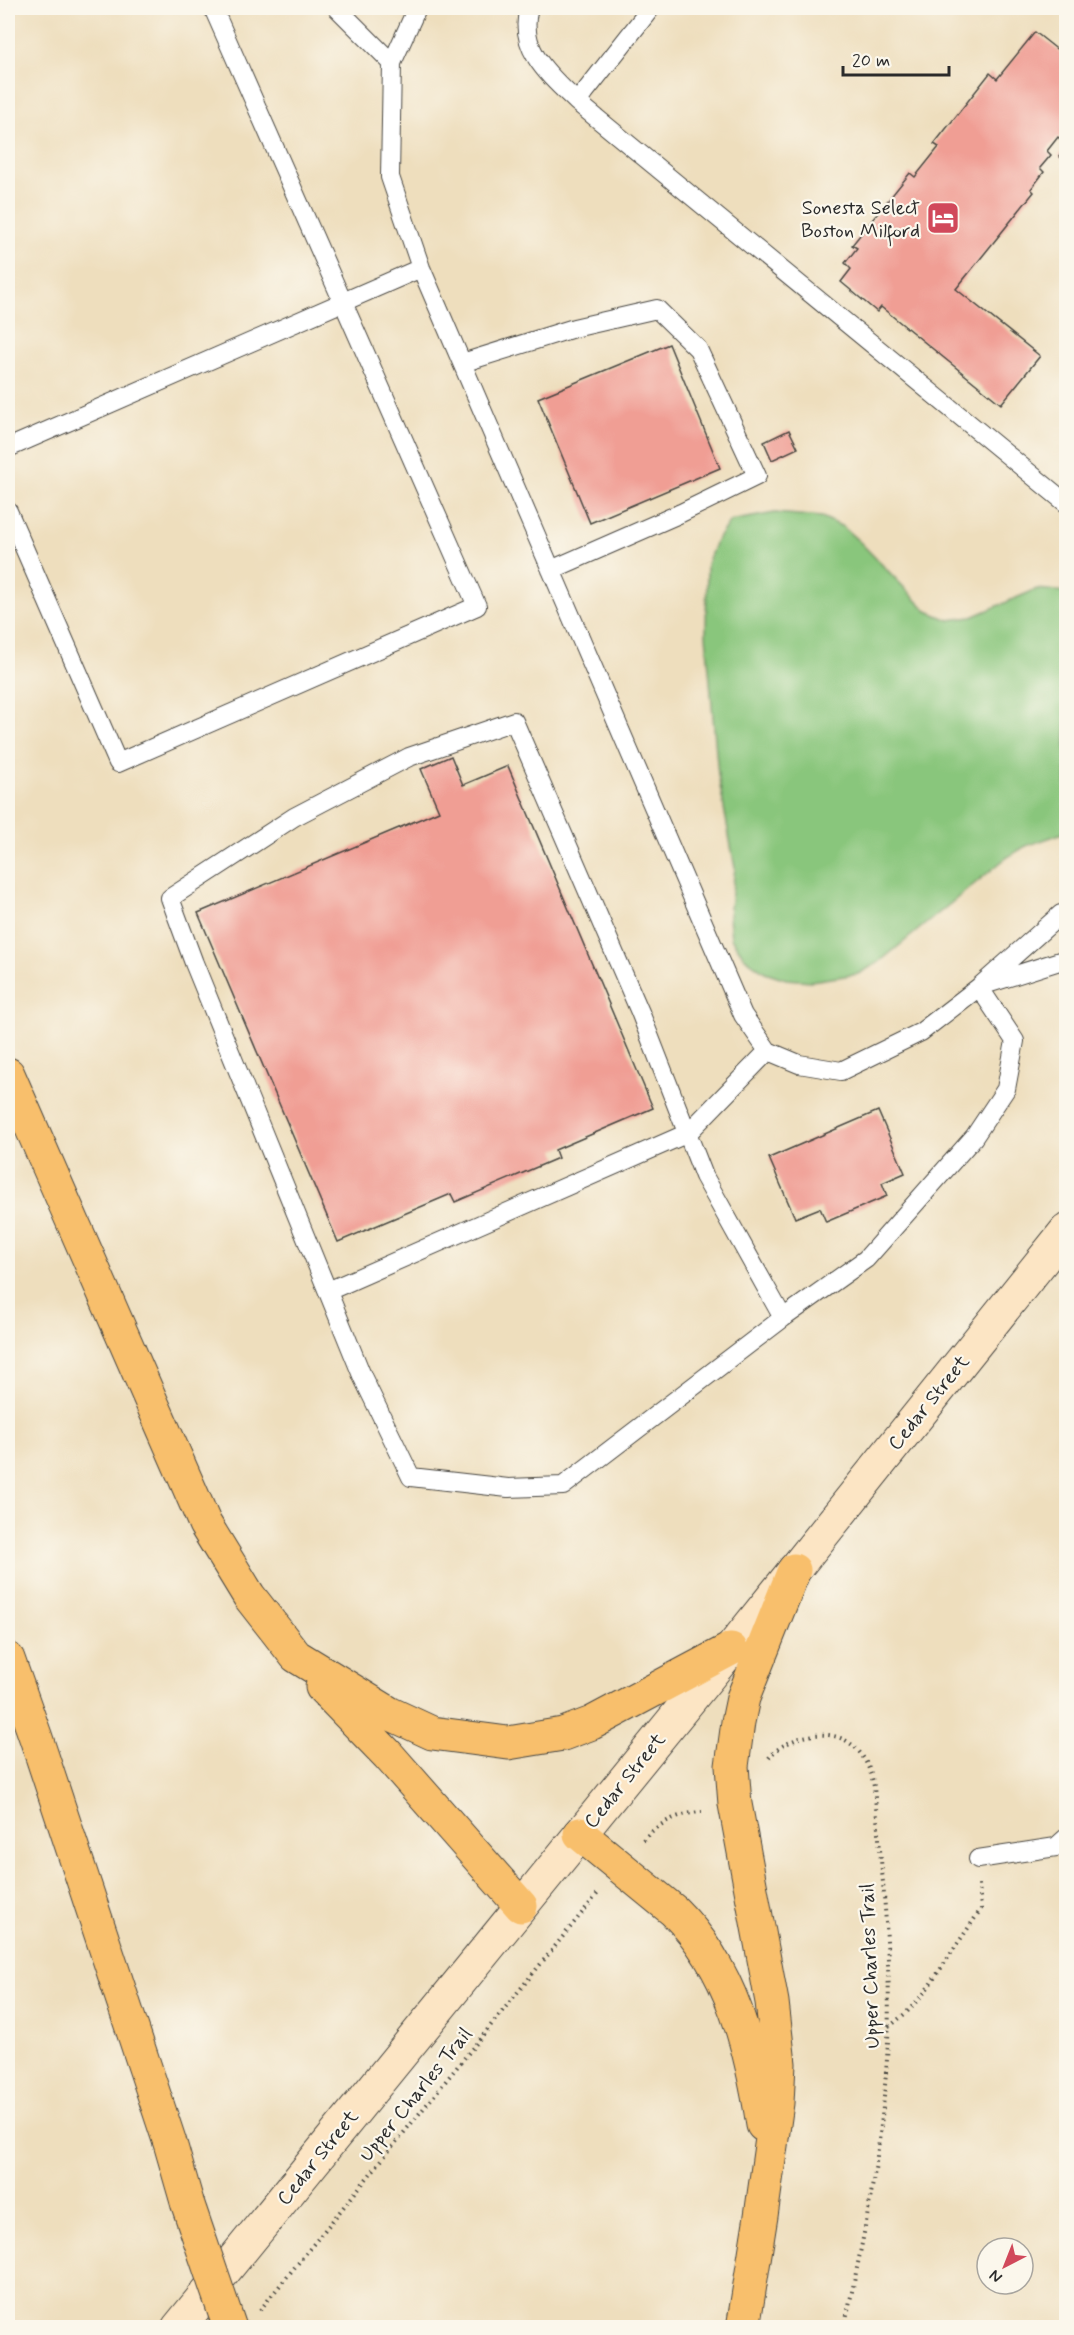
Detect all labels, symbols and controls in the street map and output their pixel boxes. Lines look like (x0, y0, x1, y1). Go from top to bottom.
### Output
scale bar (843, 39, 950, 77)
text: 20 m (852, 49, 890, 73)
place label: Sonesta Select Boston Milford (801, 195, 920, 247)
hotel icon: Sonesta Select Boston Milford (925, 200, 961, 236)
street label: Cedar Street (882, 1349, 976, 1456)
street label: Cedar Street (578, 1727, 672, 1834)
street label: Upper Charles Trail (854, 1883, 887, 2049)
street label: Upper Charles Trail (354, 2022, 479, 2168)
street label: Cedar Street (271, 2104, 365, 2211)
north arrow (975, 2236, 1035, 2296)
text: N (985, 2265, 1007, 2287)

